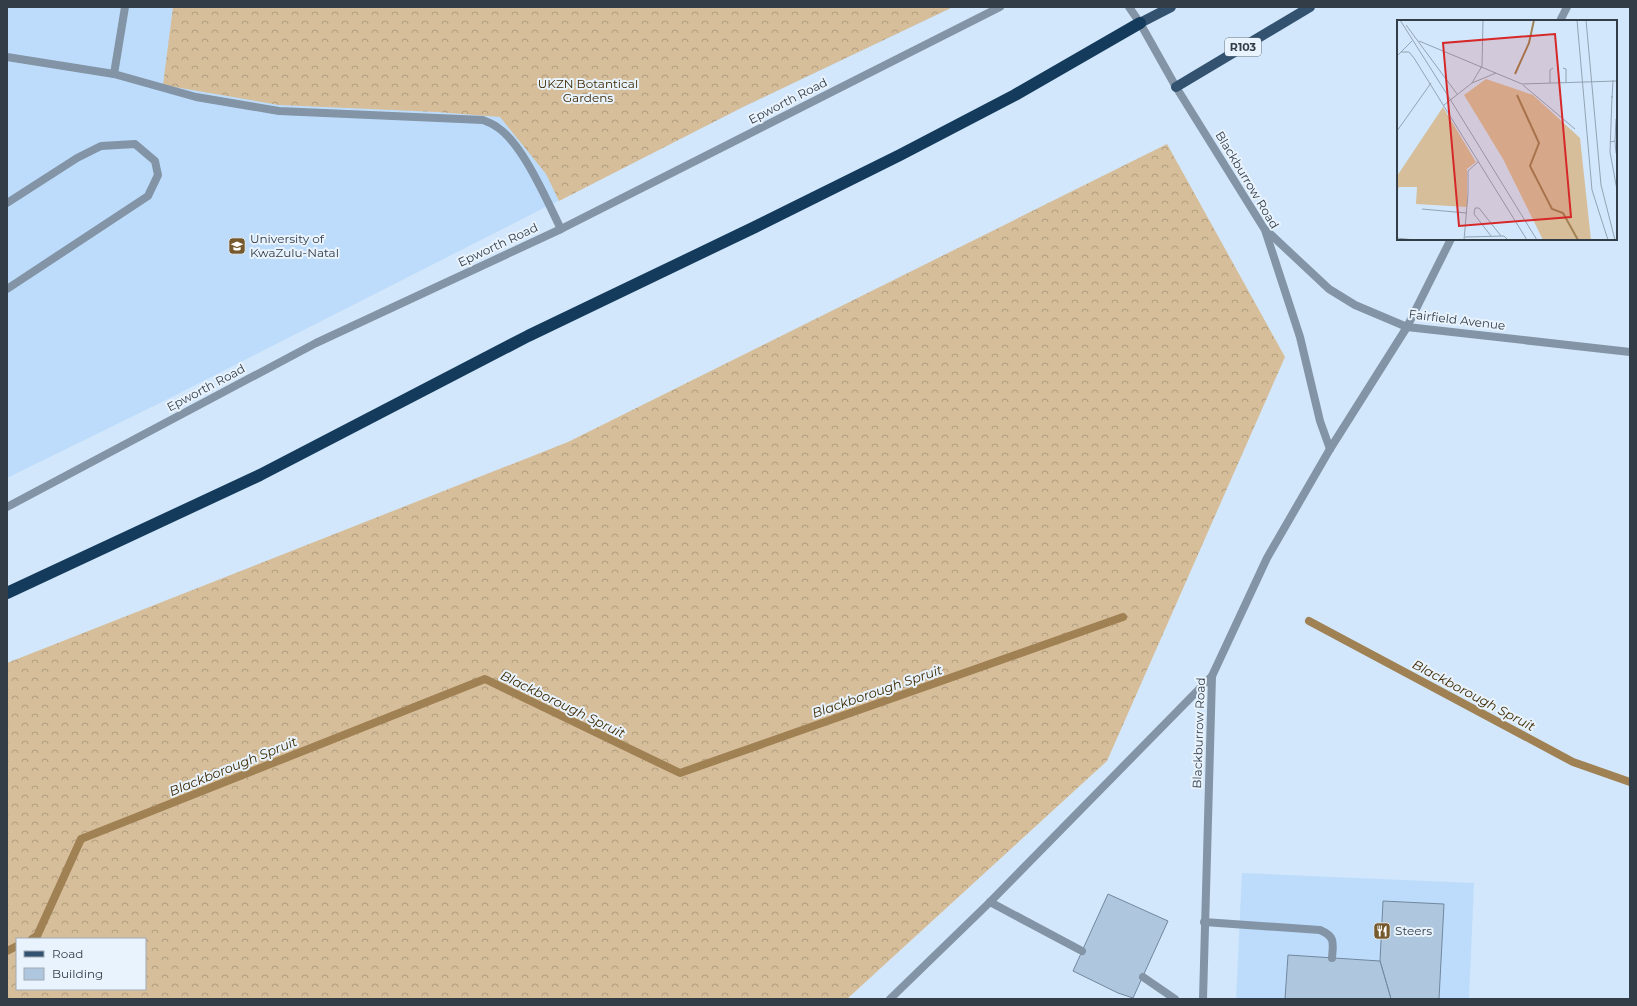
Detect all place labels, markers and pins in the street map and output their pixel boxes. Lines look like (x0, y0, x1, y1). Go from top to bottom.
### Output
place label: University of KwaZulu-Natal (250, 231, 339, 260)
school or university icon: University of KwaZulu-Natal (227, 236, 247, 256)
restaurant icon: Steers (1372, 921, 1392, 941)
place label: Steers (1395, 923, 1432, 938)

